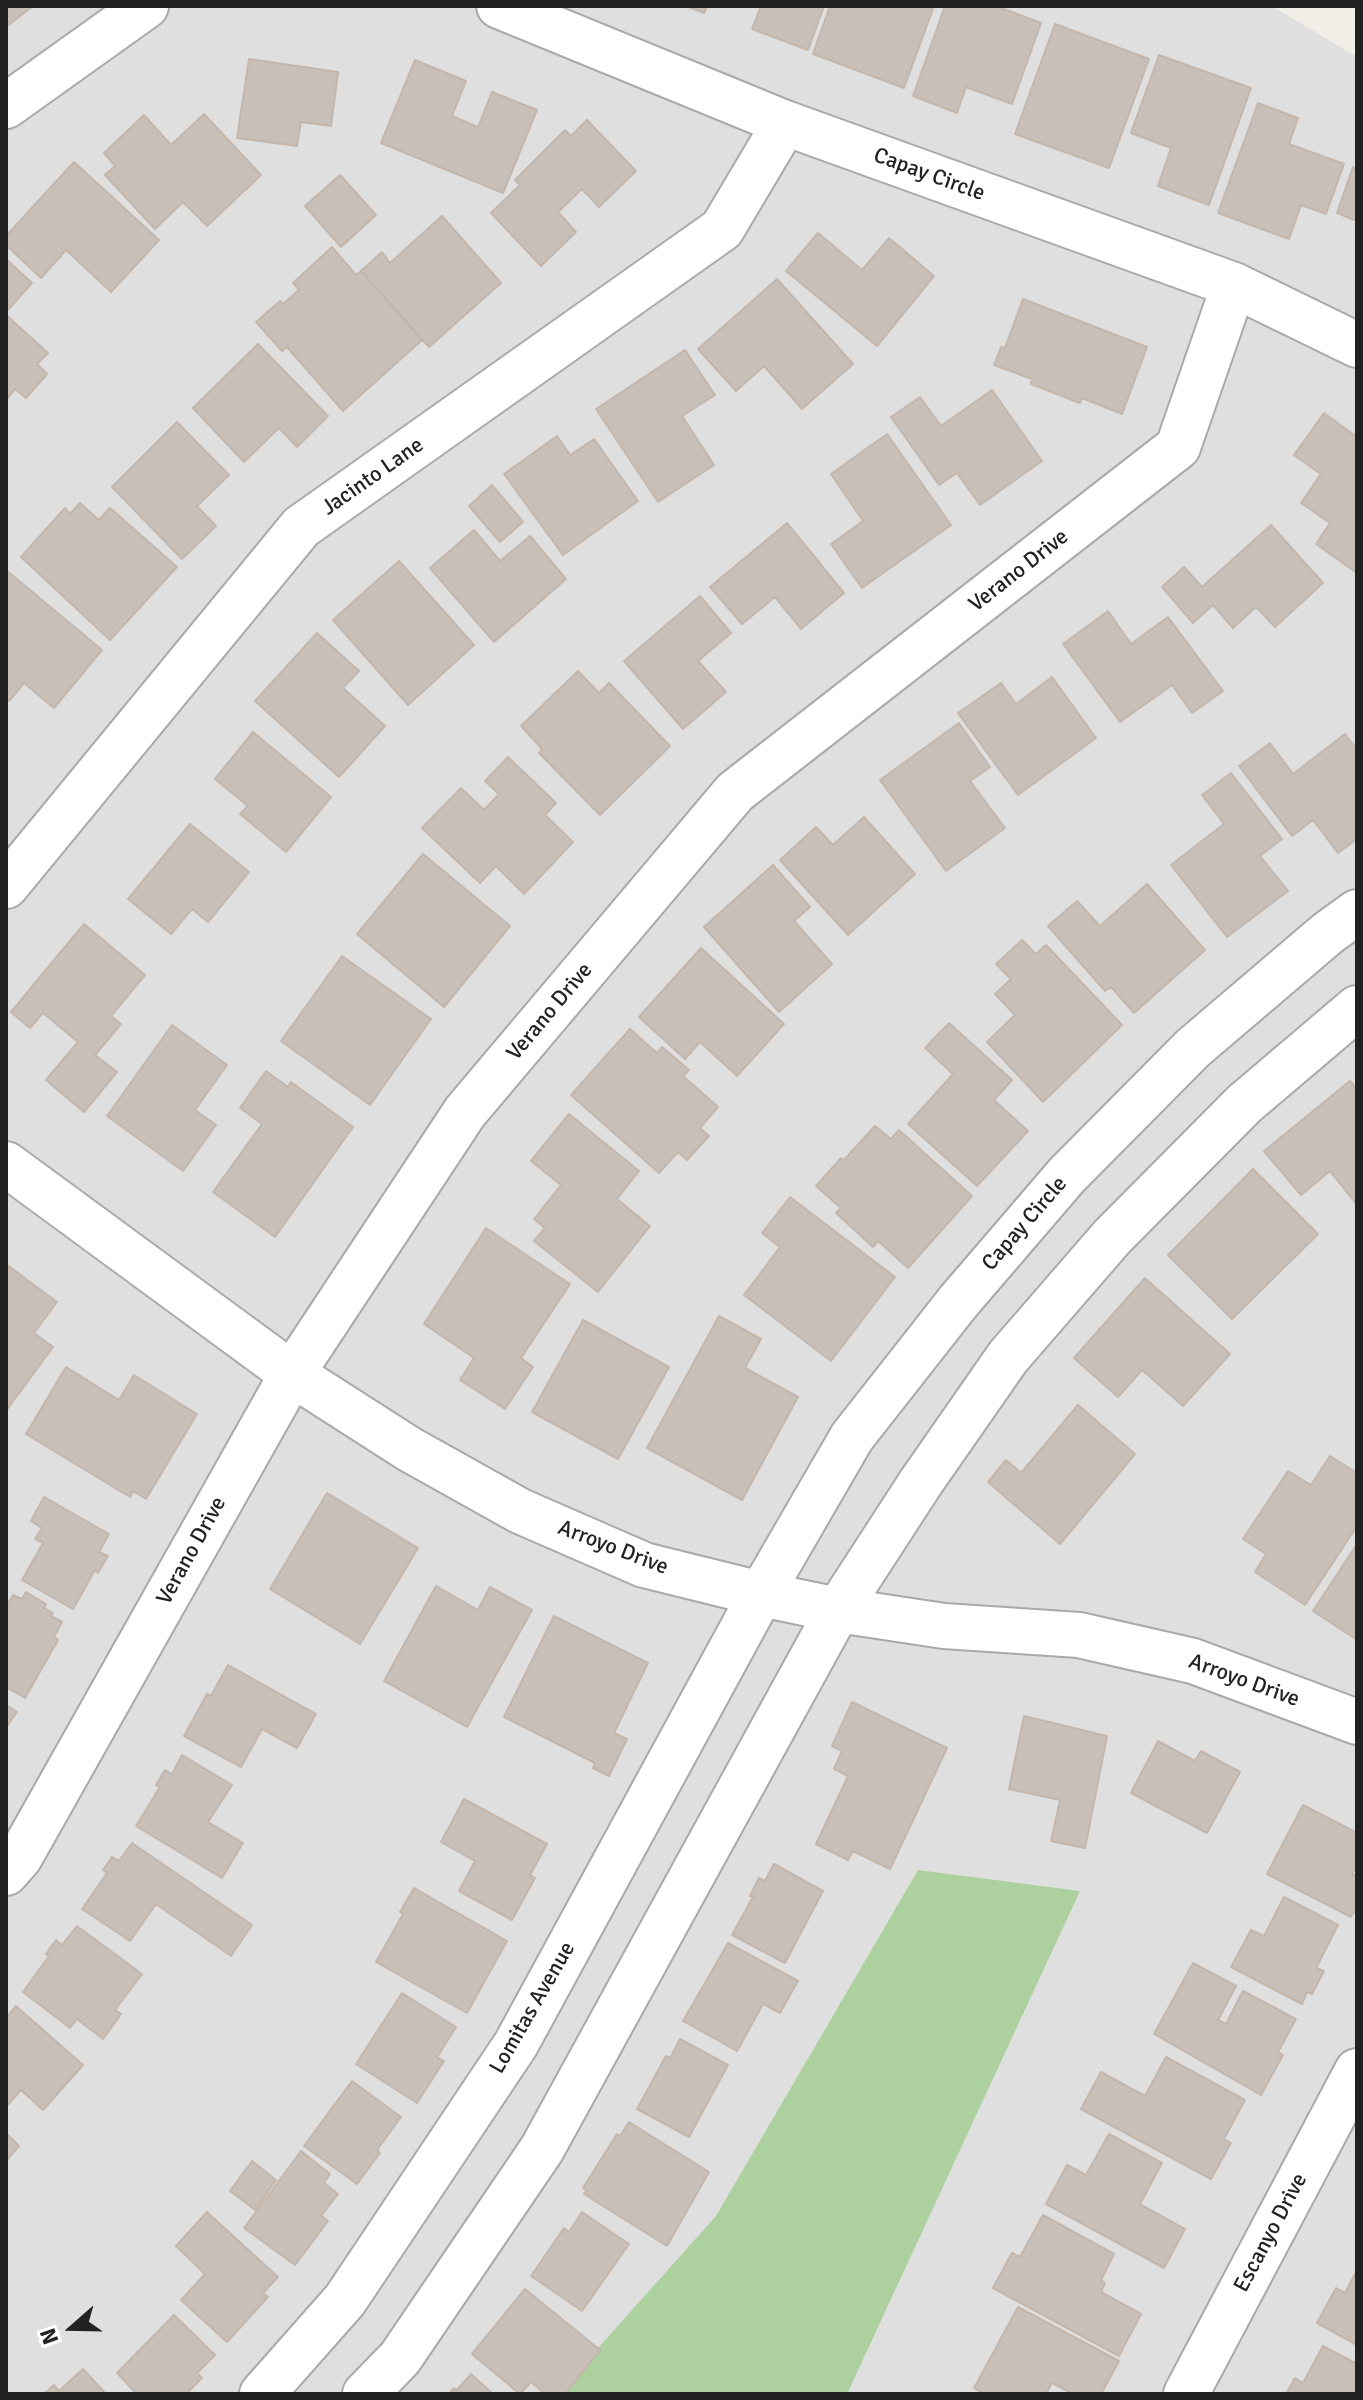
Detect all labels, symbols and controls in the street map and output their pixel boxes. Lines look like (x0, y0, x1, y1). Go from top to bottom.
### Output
street label: Capay Circle (870, 143, 988, 207)
street label: Jacinto Lane (317, 432, 429, 522)
street label: Verano Drive (964, 524, 1074, 618)
street label: Verano Drive (502, 958, 598, 1066)
street label: Capay Circle (977, 1171, 1073, 1277)
street label: Verano Drive (152, 1493, 232, 1609)
street label: Arroyo Drive (554, 1515, 672, 1581)
street label: Arroyo Drive (1185, 1649, 1303, 1713)
street label: Lomitas Avenue (485, 1937, 581, 2079)
street label: Escanyo Drive (1229, 2169, 1313, 2297)
north arrow (32, 2288, 112, 2368)
text: N (34, 2325, 64, 2348)

